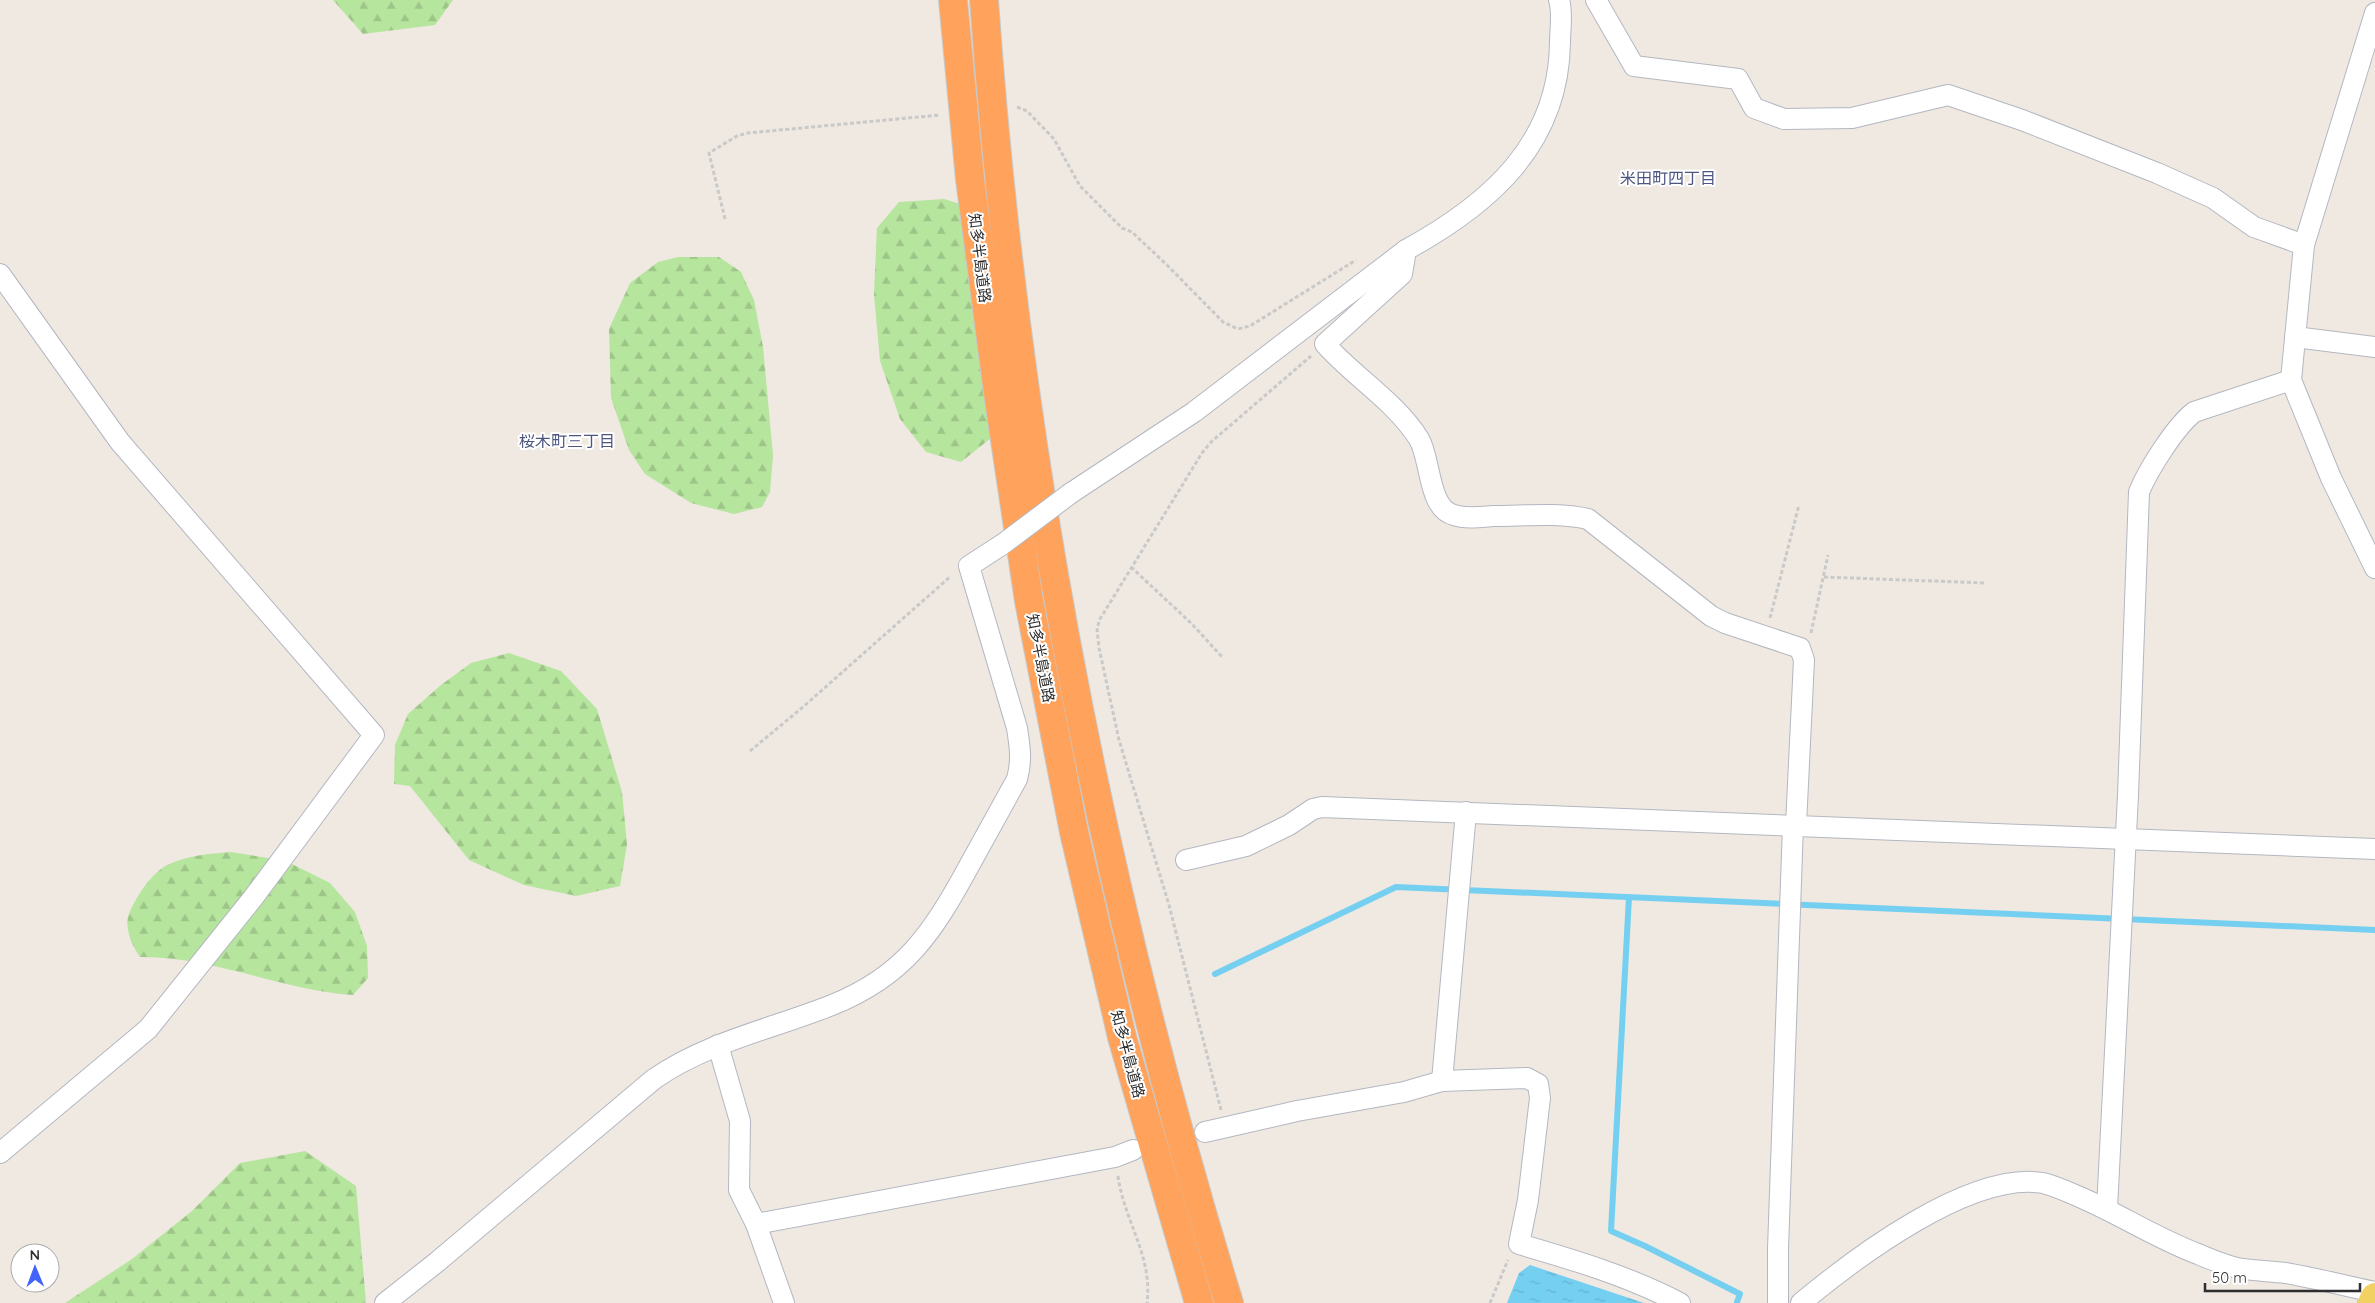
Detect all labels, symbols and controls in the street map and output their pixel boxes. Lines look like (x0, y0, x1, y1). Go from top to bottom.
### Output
district label: 米田町四丁目 (1620, 168, 1716, 188)
street label: 知多半島道路 (965, 212, 995, 304)
district label: 桜木町三丁目 (519, 431, 615, 451)
street label: 知多半島道路 (1023, 612, 1059, 704)
street label: 知多半島道路 (1107, 1008, 1149, 1100)
north arrow (10, 1243, 60, 1293)
text: N (29, 1246, 40, 1264)
scale bar (2205, 1260, 2360, 1292)
text: 50 m (2212, 1268, 2247, 1287)

